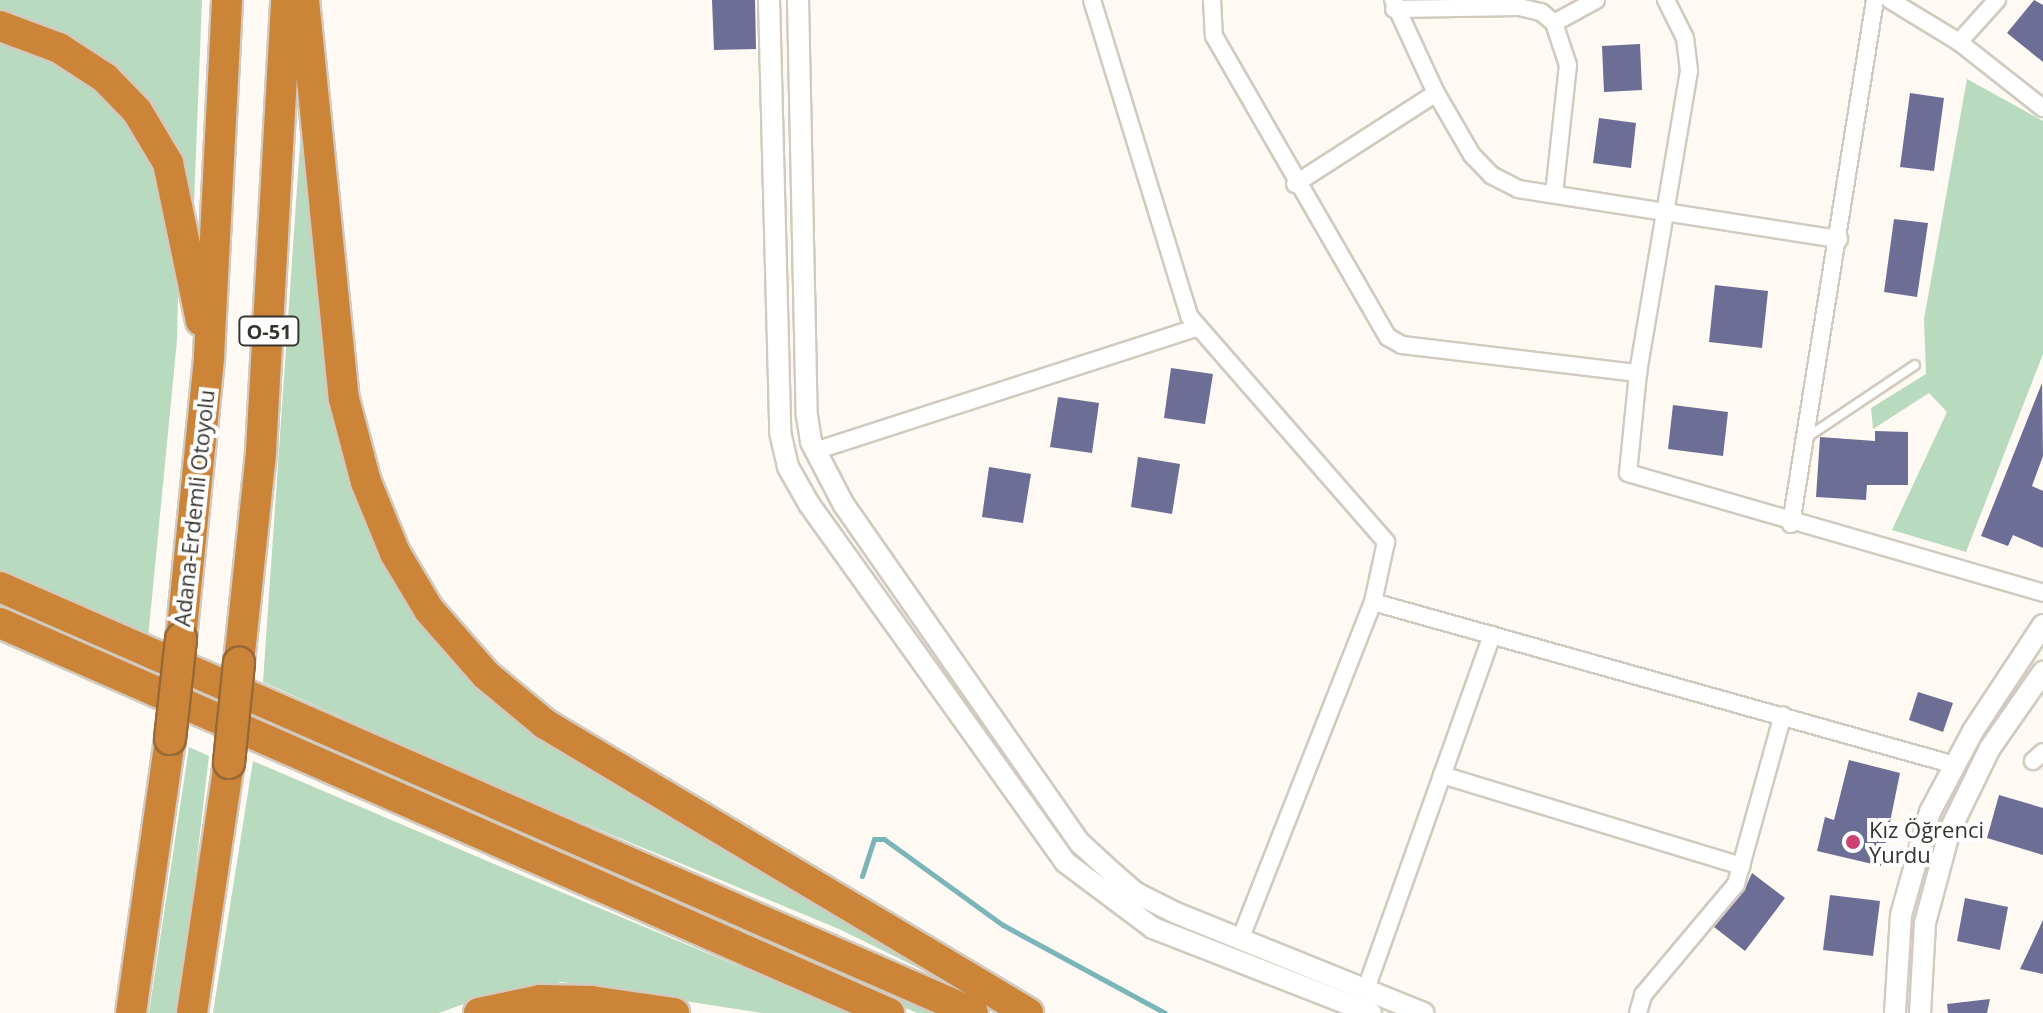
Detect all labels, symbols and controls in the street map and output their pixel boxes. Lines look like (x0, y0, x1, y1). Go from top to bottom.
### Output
road number: O-51 (237, 315, 301, 347)
street label: Adana-Erdemli Otoyolu (168, 388, 220, 628)
place label: Kız Öğrenci Yurdu (1869, 816, 1984, 868)
marker: Kız Öğrenci Yurdu (1844, 833, 1862, 851)

